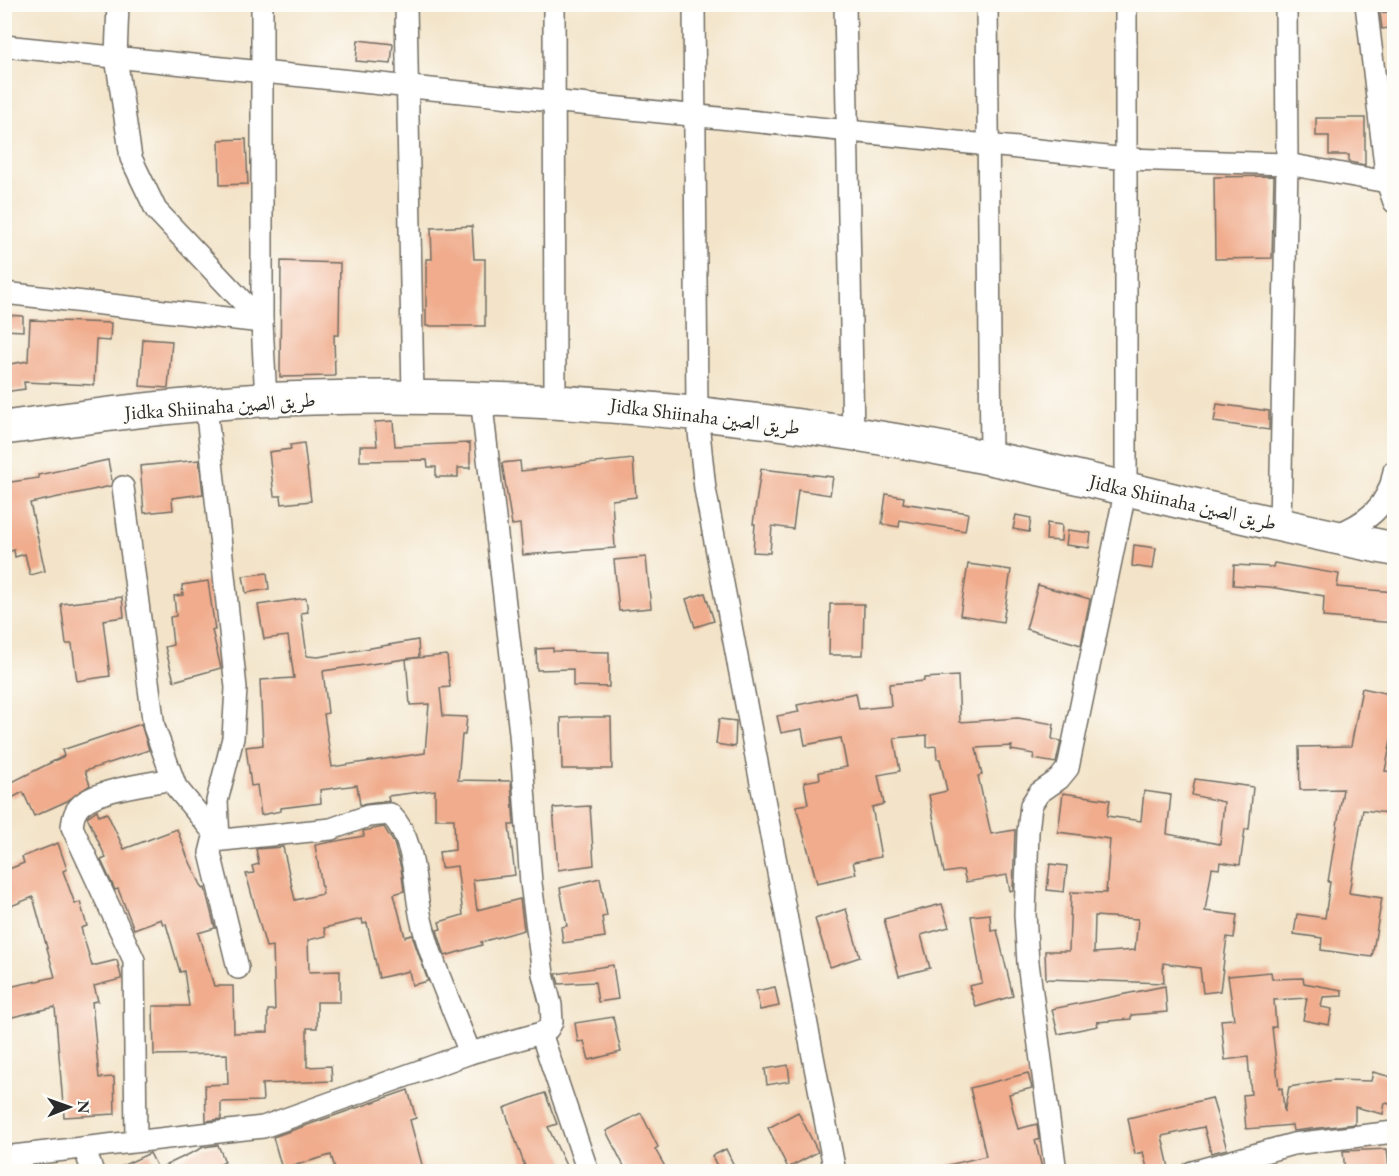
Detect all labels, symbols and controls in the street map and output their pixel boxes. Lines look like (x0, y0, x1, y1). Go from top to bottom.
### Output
street label: Jidka Shiinaha طريق الصين (122, 386, 316, 426)
street label: Jidka Shiinaha طريق الصين (606, 391, 802, 441)
street label: Jidka Shiinaha طريق الصين (1085, 467, 1279, 536)
north arrow (39, 1077, 99, 1137)
text: N (73, 1100, 94, 1113)

